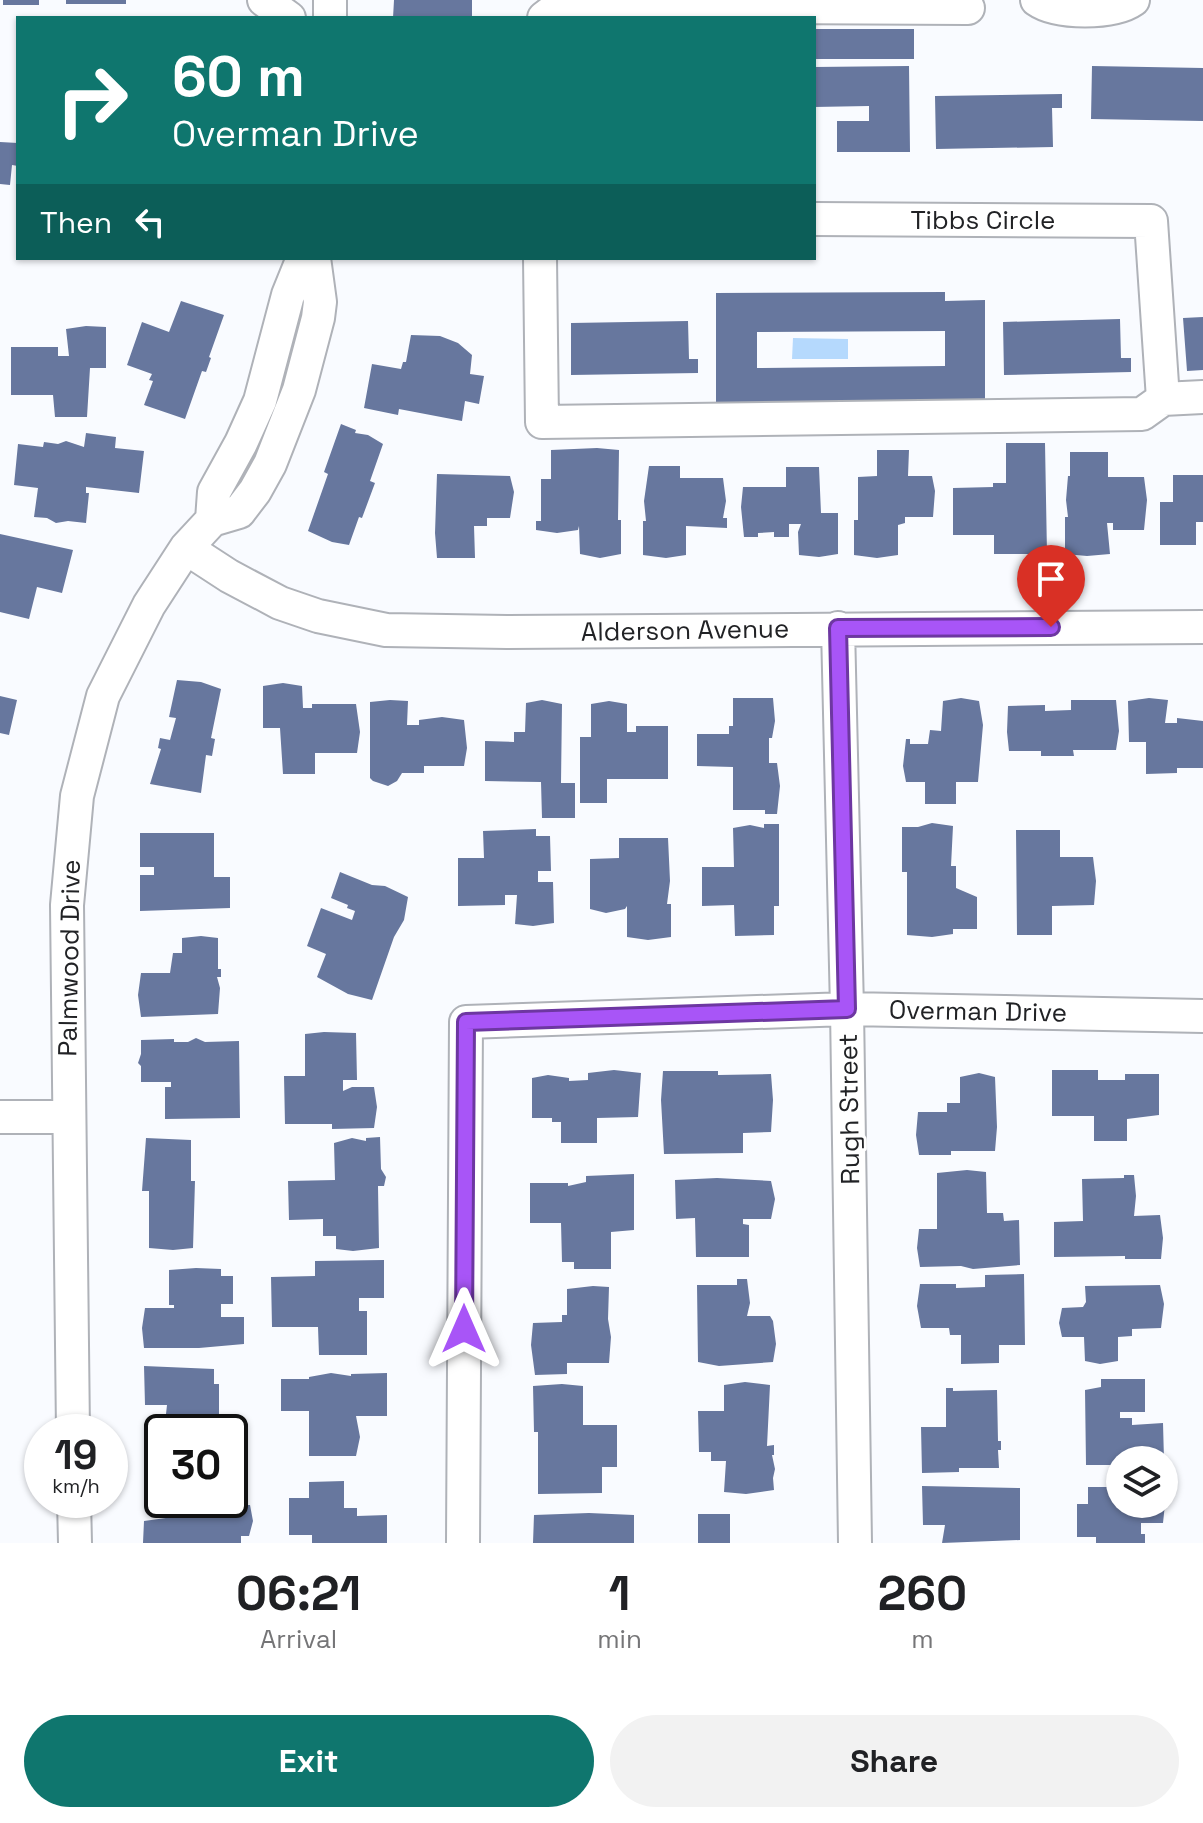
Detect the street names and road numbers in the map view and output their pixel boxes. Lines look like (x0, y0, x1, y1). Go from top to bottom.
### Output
street label: Tibbs Circle (911, 203, 1056, 237)
street label: Alderson Avenue (581, 611, 789, 649)
street label: Palmwood Drive (50, 859, 88, 1057)
street label: Overman Drive (889, 992, 1067, 1030)
street label: Rugh Street (831, 1033, 867, 1185)

